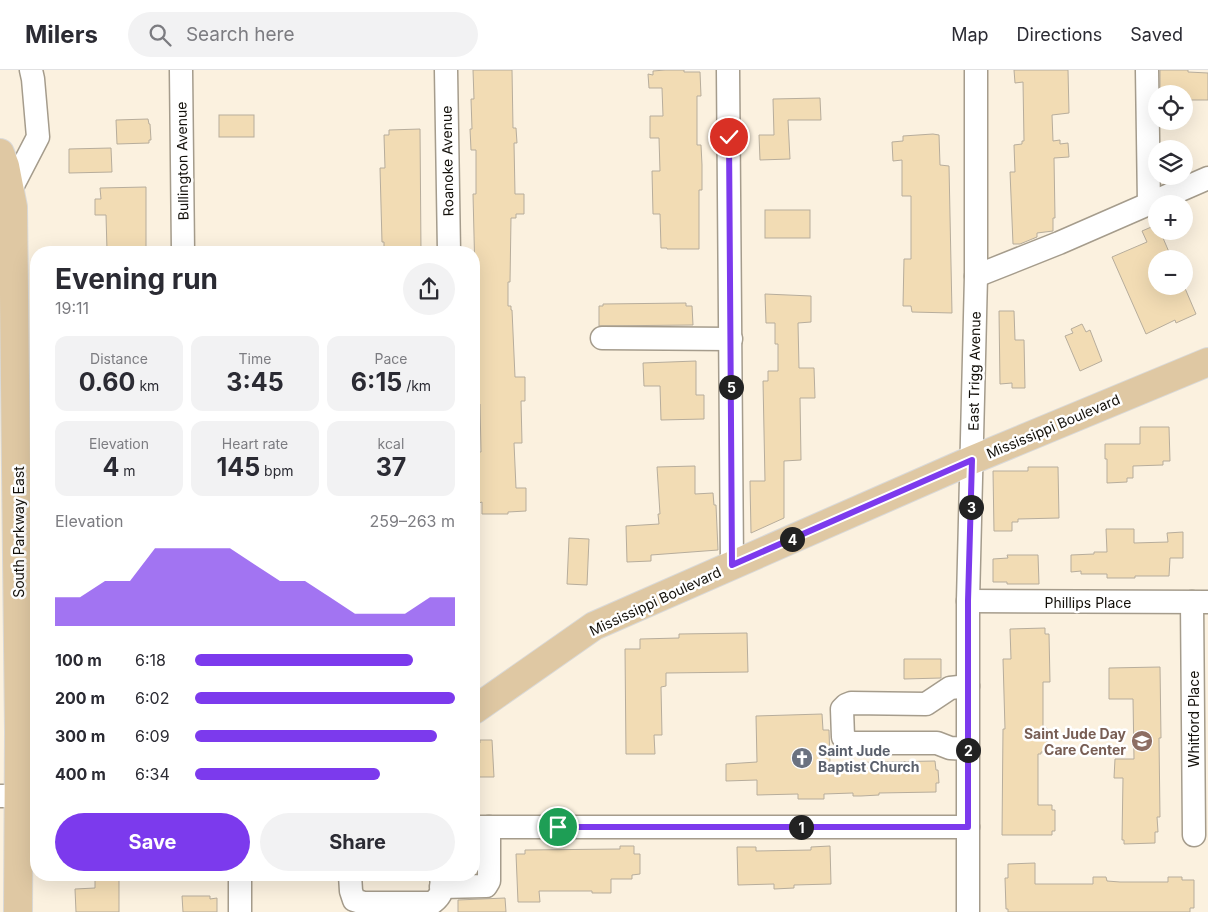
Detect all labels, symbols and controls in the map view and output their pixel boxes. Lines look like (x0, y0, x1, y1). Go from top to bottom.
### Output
search box (128, 12, 478, 57)
text: Milers (25, 20, 98, 49)
icon: search (146, 21, 174, 49)
text: Search here (186, 23, 295, 46)
text: Map (951, 24, 989, 45)
text: Directions (1017, 24, 1102, 45)
text: Saved (1130, 24, 1183, 45)
map controls (1148, 85, 1193, 295)
button: locate (1148, 85, 1193, 130)
street label: Bullington Avenue (172, 102, 192, 220)
street label: Roanoke Avenue (438, 106, 456, 216)
pin (708, 116, 750, 158)
icon: check (715, 123, 743, 151)
button: layers (1148, 140, 1193, 185)
button: + (1148, 195, 1193, 240)
button: − (1148, 250, 1193, 295)
text: Evening run (55, 262, 218, 296)
button: share (403, 263, 455, 315)
text: 19:11 (55, 298, 89, 318)
street label: East Trigg Avenue (964, 311, 984, 431)
text: Distance (90, 350, 148, 367)
text: Time (239, 350, 271, 367)
text: Pace (375, 350, 407, 367)
text: 0.60 (79, 367, 135, 397)
text: 3:45 (226, 367, 284, 397)
text: 6:15 (351, 367, 402, 397)
pin: 5 (718, 374, 744, 400)
text: km (135, 377, 159, 394)
text: /km (402, 377, 431, 394)
text: 5 (727, 379, 736, 396)
street label: Mississippi Boulevard (984, 390, 1122, 462)
text: Elevation (89, 435, 149, 452)
text: Heart rate (222, 435, 288, 452)
text: kcal (378, 435, 404, 452)
text: 4 (102, 452, 119, 482)
text: 145 (216, 452, 260, 482)
text: 37 (376, 452, 406, 482)
text: m (119, 462, 136, 479)
text: bpm (260, 462, 294, 479)
street label: South Parkway East (10, 466, 27, 598)
pin: 3 (958, 494, 984, 520)
text: 3 (967, 499, 976, 516)
text: Elevation (55, 511, 124, 531)
text: 259–263 m (370, 511, 455, 531)
pin: 4 (780, 526, 804, 552)
text: 4 (788, 531, 797, 548)
street label: Mississippi Boulevard (587, 563, 723, 639)
street label: Phillips Place (1044, 594, 1132, 611)
text: 100 m (55, 650, 102, 670)
text: 6:18 (135, 650, 166, 670)
street label: Whitford Place (1185, 671, 1202, 767)
text: 200 m (55, 688, 105, 708)
text: 6:02 (135, 688, 169, 708)
place label: Saint Jude Day Care Center (1024, 725, 1127, 758)
text: 300 m (55, 726, 105, 746)
text: 6:09 (135, 726, 170, 746)
school or university icon: Saint Jude Day Care Center (1130, 729, 1154, 753)
pin: 2 (956, 738, 980, 762)
place label: Saint Jude Baptist Church (818, 742, 920, 775)
text: 2 (964, 742, 973, 759)
church icon: Saint Jude Baptist Church (790, 746, 814, 770)
text: 400 m (55, 764, 106, 784)
text: 6:34 (135, 764, 170, 784)
pin (537, 806, 579, 848)
button: Save (55, 813, 250, 871)
button: Share (260, 813, 455, 871)
icon: arrive (544, 813, 572, 841)
pin: 1 (788, 814, 814, 840)
text: 1 (798, 819, 805, 836)

